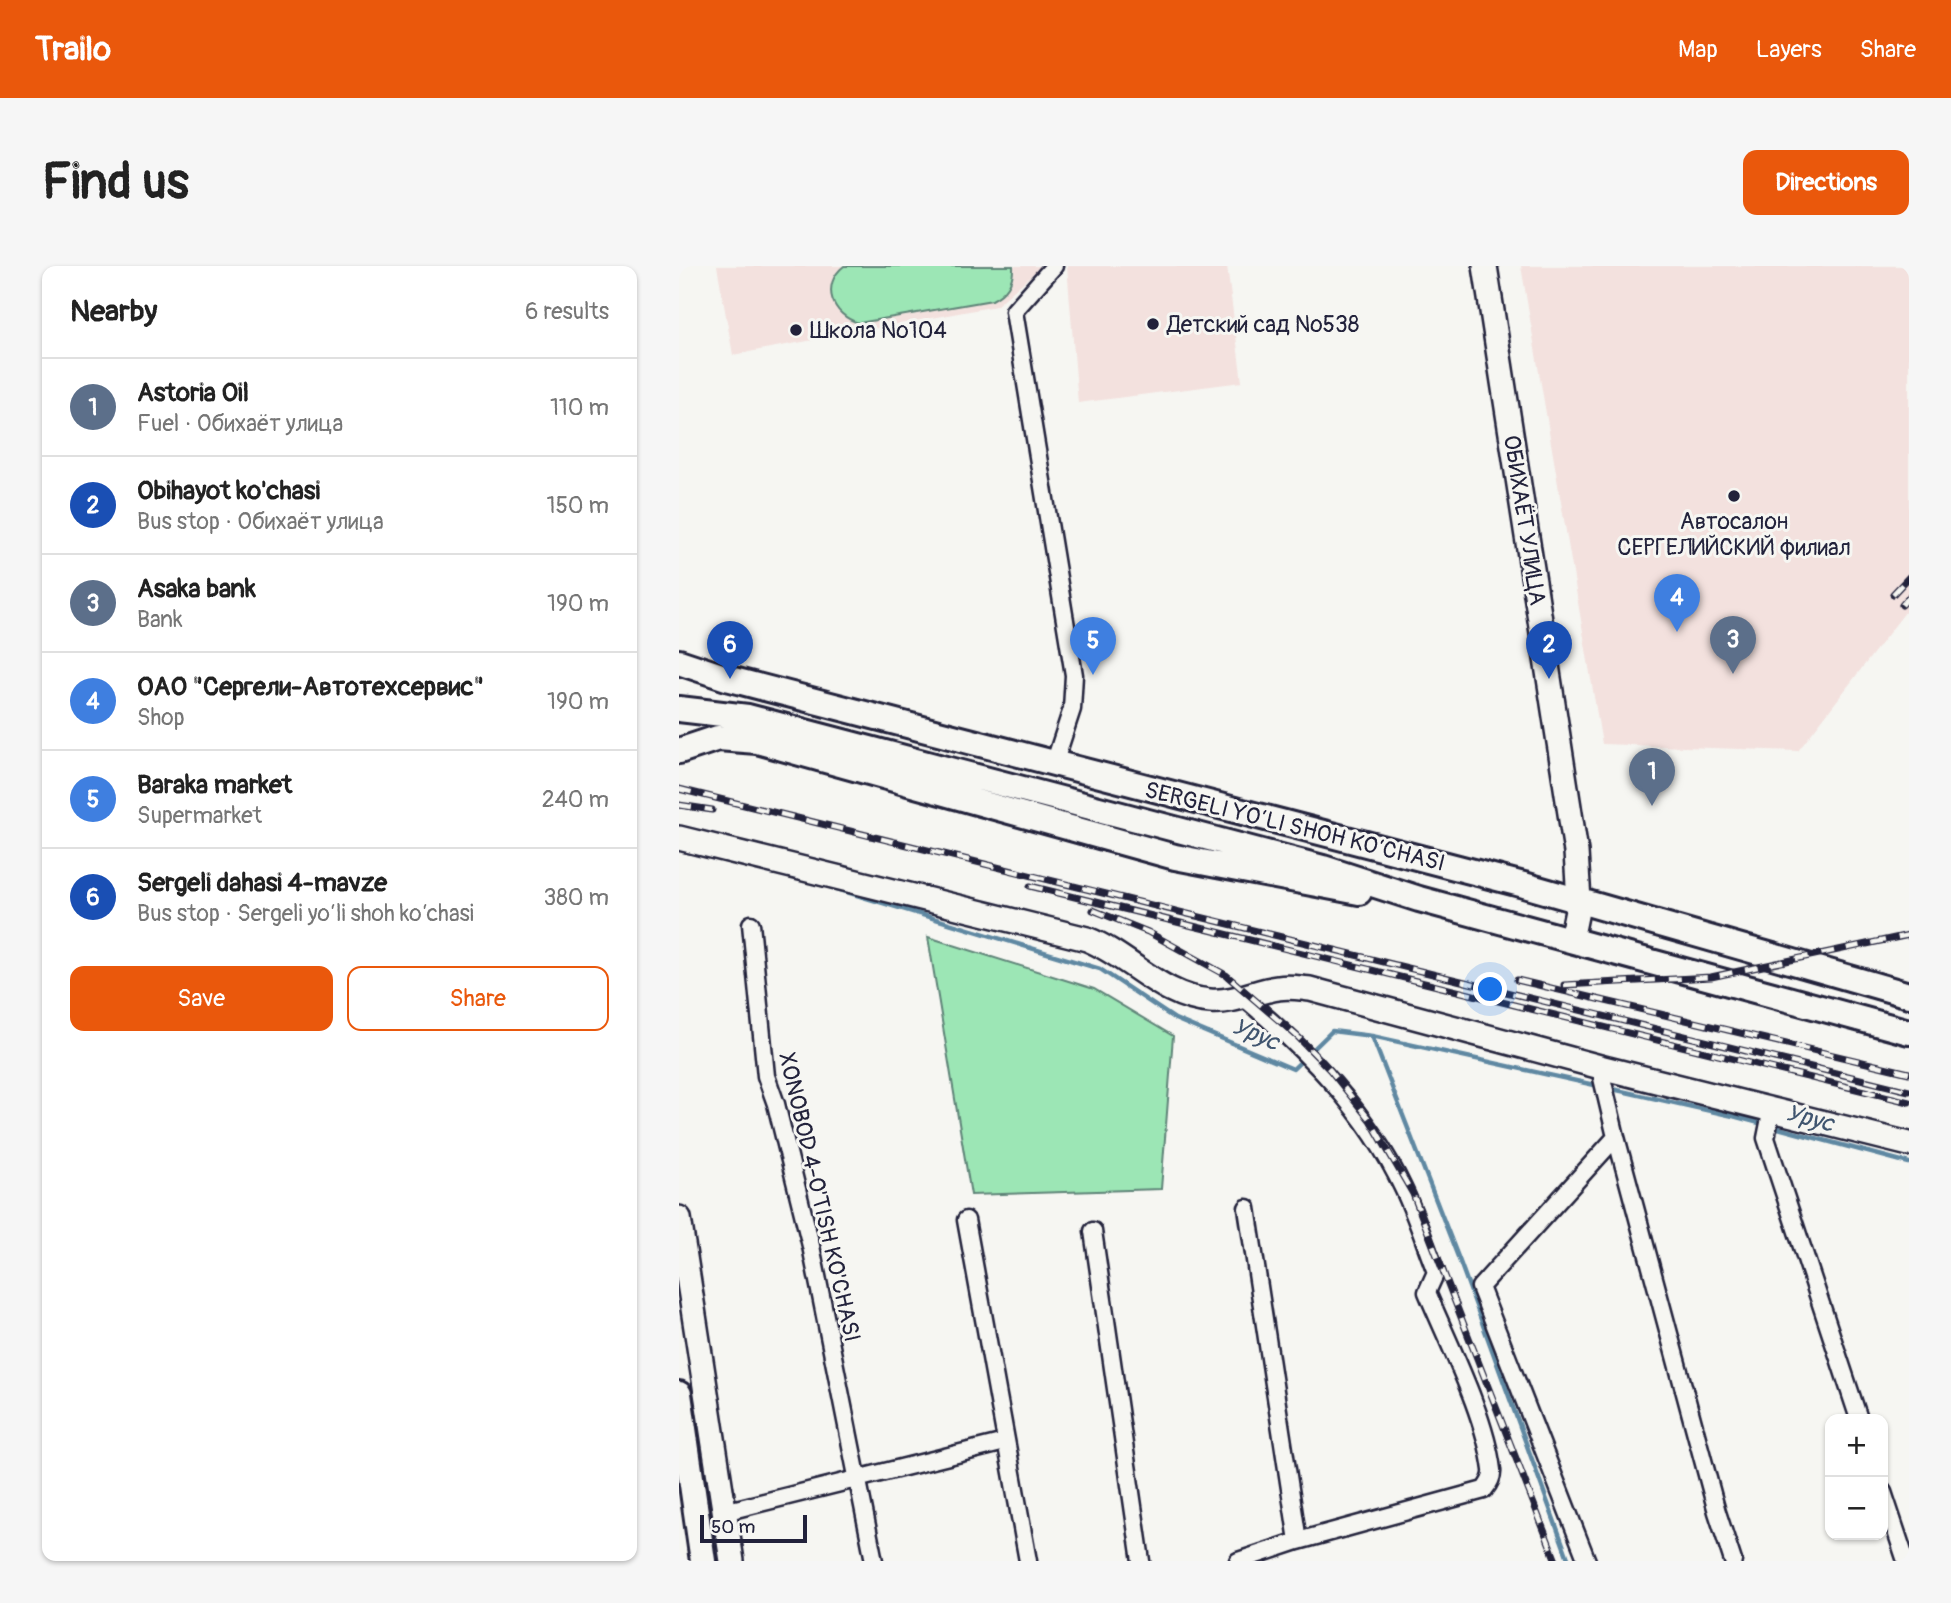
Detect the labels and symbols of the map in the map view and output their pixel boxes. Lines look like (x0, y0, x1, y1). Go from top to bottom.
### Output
place label: Детский сад №538 (1166, 310, 1359, 339)
place label: Школа №104 (810, 316, 947, 345)
marker: Детский сад №538 (1145, 316, 1161, 332)
marker: Школа №104 (788, 322, 804, 338)
street label: ОБИХАЁТ УЛИЦА (1497, 433, 1552, 607)
marker: Автосалон СЕРГЕЛИЙСКИЙ филиал (1726, 488, 1742, 504)
place label: Автосалон СЕРГЕЛИЙСКИЙ филиал (1617, 507, 1851, 562)
pin: 4 (1654, 574, 1700, 632)
pin: 3 (1710, 616, 1756, 674)
pin: 5 (1070, 617, 1116, 675)
pin: 6 (707, 621, 753, 679)
pin: 2 (1526, 621, 1572, 679)
pin: 1 (1629, 748, 1675, 806)
street label: SERGELI YO‘LI SHOH KO‘CHASI (1142, 775, 1448, 878)
your location (1473, 972, 1507, 1006)
water label: Урус (1228, 1012, 1285, 1058)
street label: XONOBOD 4-O'TISH KO'CHASI (772, 1050, 867, 1345)
water label: Урус (1783, 1098, 1839, 1139)
scale bar (700, 1512, 807, 1544)

